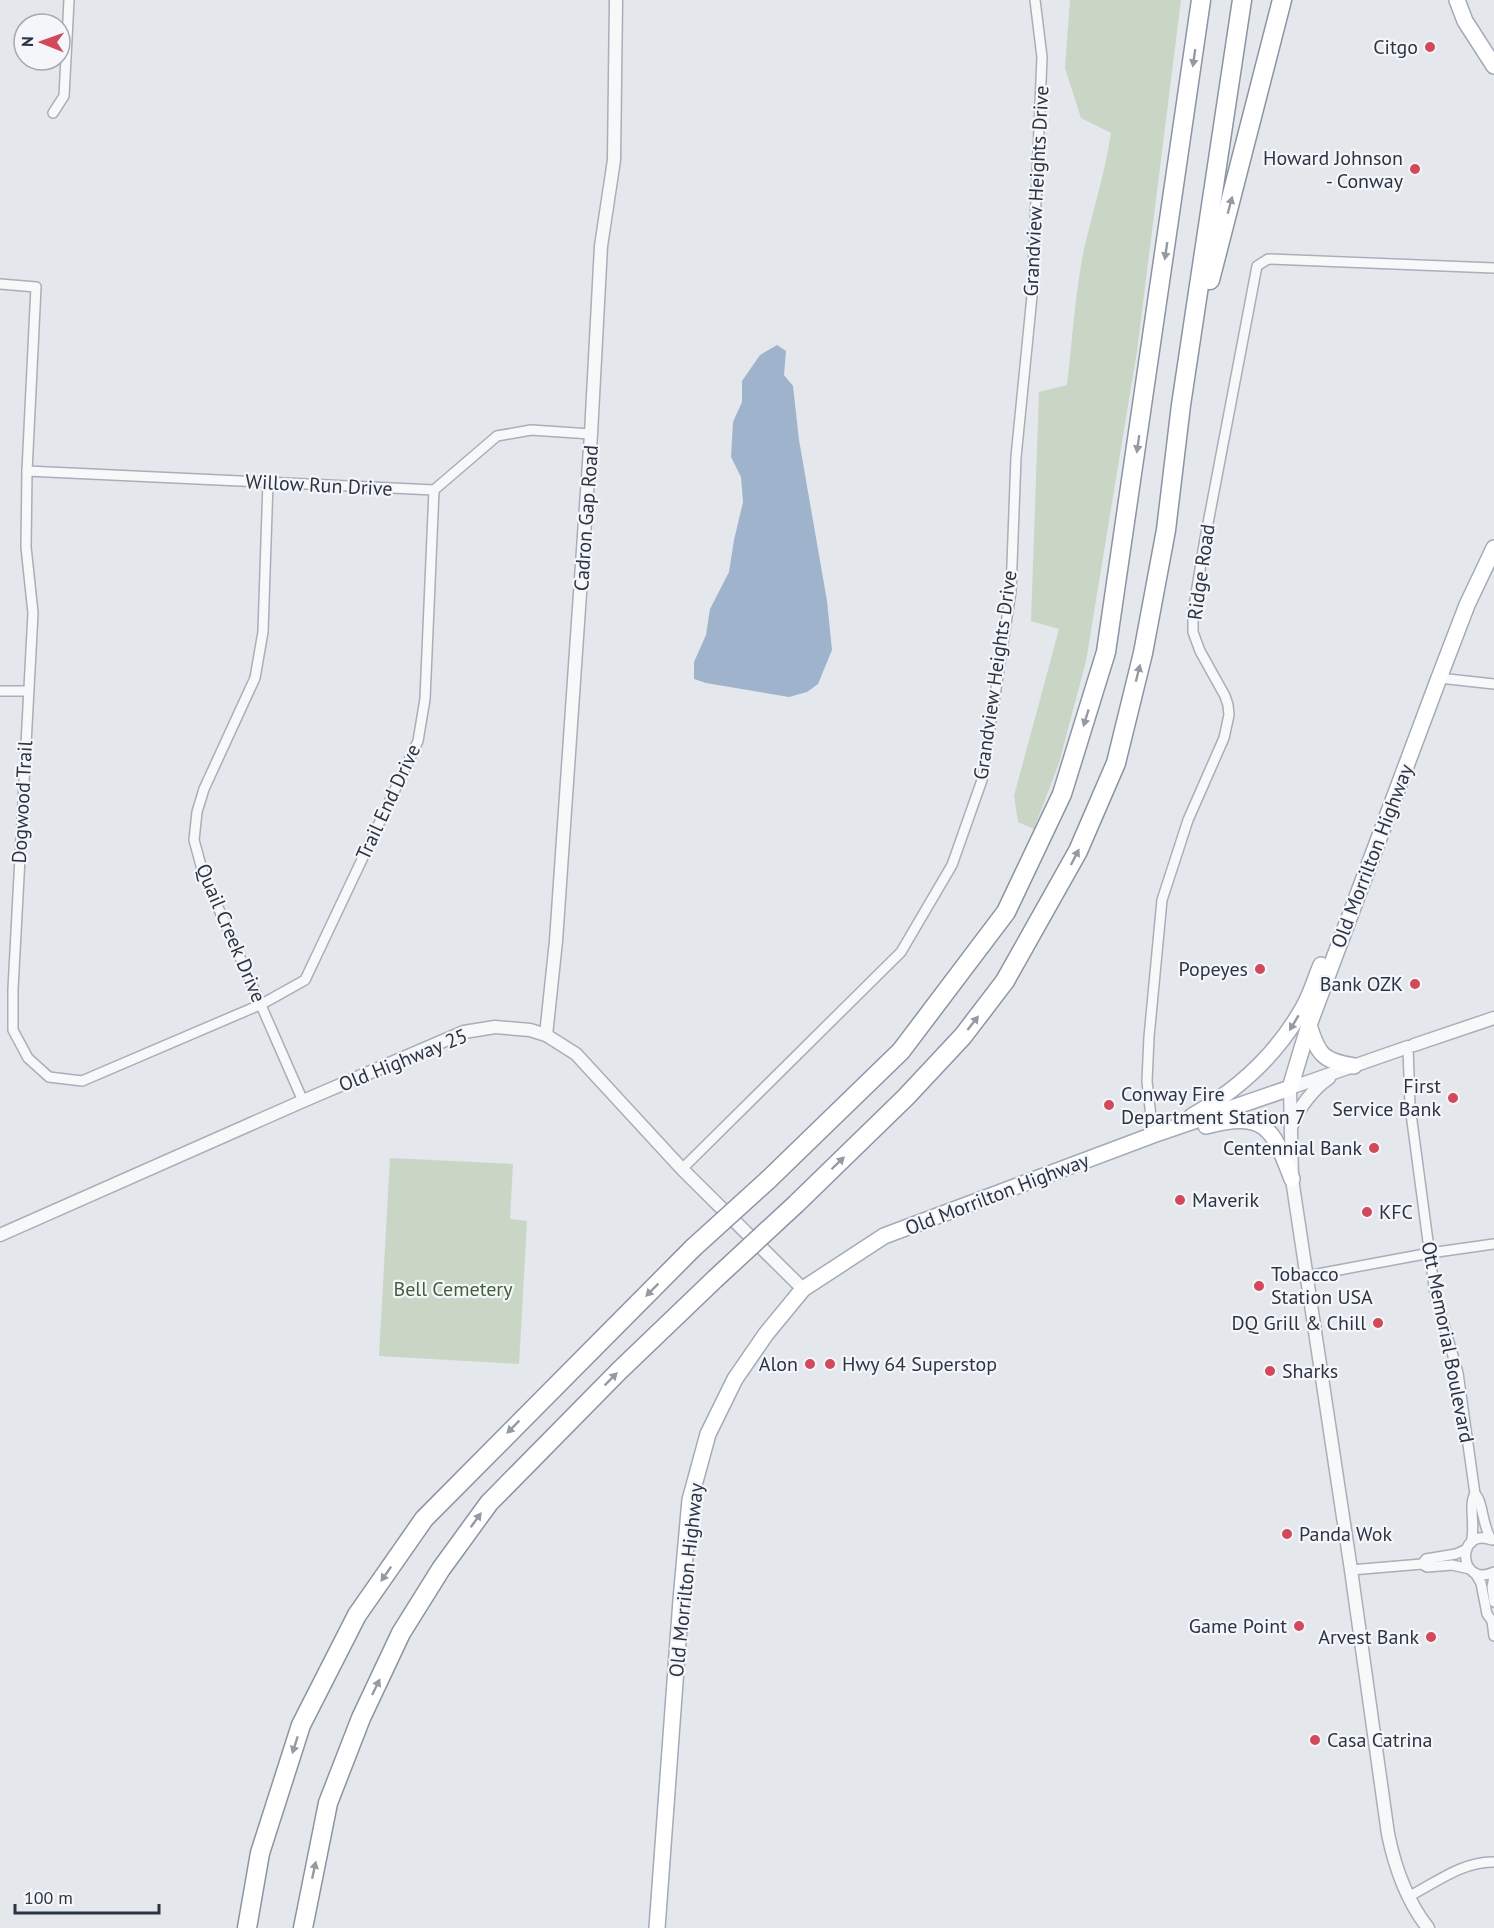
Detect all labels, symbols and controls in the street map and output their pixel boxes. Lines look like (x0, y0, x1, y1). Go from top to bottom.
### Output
north arrow (12, 12, 72, 72)
place label: Citgo (1373, 34, 1418, 60)
text: N (17, 36, 37, 47)
marker: Citgo (1423, 40, 1437, 54)
one-way arrow (1189, 49, 1198, 68)
street label: Grandview Heights Drive (1017, 85, 1055, 297)
place label: Howard Johnson - Conway (1263, 145, 1404, 194)
marker: Howard Johnson - Conway (1408, 162, 1422, 176)
one-way arrow (1225, 196, 1235, 214)
one-way arrow (1161, 242, 1170, 261)
one-way arrow (1133, 435, 1142, 454)
street label: Cadron Gap Road (568, 444, 604, 592)
street label: Willow Run Drive (245, 468, 393, 502)
street label: Ridge Road (1181, 522, 1221, 622)
street label: Grandview Heights Drive (967, 569, 1023, 781)
one-way arrow (1134, 664, 1144, 682)
one-way arrow (1081, 709, 1090, 727)
street label: Dogwood Trail (6, 740, 38, 864)
street label: Trail End Drive (350, 740, 426, 864)
street label: Old Morrilton Highway (1325, 760, 1419, 952)
one-way arrow (1070, 848, 1080, 865)
street label: Quail Creek Drive (190, 860, 272, 1006)
place label: Popeyes (1179, 956, 1248, 982)
marker: Popeyes (1253, 962, 1267, 976)
place label: Bank OZK (1320, 971, 1403, 997)
marker: Bank OZK (1408, 977, 1422, 991)
one-way arrow (966, 1015, 978, 1030)
one-way arrow (1288, 1015, 1299, 1031)
street label: Old Highway 25 (335, 1022, 471, 1098)
place label: First Service Bank (1332, 1073, 1441, 1122)
place label: Conway Fire Department Station 7 (1121, 1081, 1306, 1130)
marker: First Service Bank (1446, 1091, 1460, 1105)
marker: Conway Fire Department Station 7 (1102, 1098, 1116, 1112)
place label: Centennial Bank (1223, 1135, 1362, 1161)
marker: Centennial Bank (1367, 1141, 1381, 1155)
street label: Old Morrilton Highway (901, 1147, 1093, 1241)
one-way arrow (830, 1156, 845, 1170)
place label: Maverik (1192, 1187, 1259, 1213)
marker: Maverik (1173, 1193, 1187, 1207)
place label: KFC (1379, 1199, 1413, 1225)
marker: KFC (1360, 1205, 1374, 1219)
street label: Ott Memorial Boulevard (1416, 1239, 1480, 1445)
place label: Tobacco Station USA (1271, 1261, 1373, 1310)
park label: Bell Cemetery (394, 1276, 513, 1302)
marker: Tobacco Station USA (1252, 1279, 1266, 1293)
one-way arrow (645, 1282, 659, 1296)
place label: DQ Grill & Chill (1231, 1310, 1366, 1336)
marker: DQ Grill & Chill (1371, 1316, 1385, 1330)
place label: Alon (759, 1351, 798, 1377)
place label: Hwy 64 Superstop (842, 1351, 997, 1377)
marker: Alon (803, 1357, 817, 1371)
marker: Hwy 64 Superstop (823, 1357, 837, 1371)
place label: Sharks (1282, 1358, 1338, 1384)
marker: Sharks (1263, 1364, 1277, 1378)
one-way arrow (604, 1372, 618, 1387)
one-way arrow (507, 1420, 521, 1434)
street label: Old Morrilton Highway (663, 1481, 709, 1678)
one-way arrow (470, 1512, 483, 1528)
place label: Panda Wok (1299, 1521, 1392, 1547)
marker: Panda Wok (1280, 1527, 1294, 1541)
one-way arrow (380, 1565, 391, 1582)
place label: Game Point (1189, 1613, 1287, 1639)
marker: Game Point (1292, 1619, 1306, 1633)
place label: Arvest Bank (1318, 1624, 1419, 1650)
marker: Arvest Bank (1424, 1630, 1438, 1644)
one-way arrow (371, 1678, 380, 1695)
place label: Casa Catrina (1327, 1727, 1432, 1753)
marker: Casa Catrina (1308, 1733, 1322, 1747)
one-way arrow (289, 1736, 299, 1754)
one-way arrow (310, 1861, 319, 1880)
scale bar (15, 1877, 159, 1915)
text: 100 m (24, 1886, 73, 1909)

